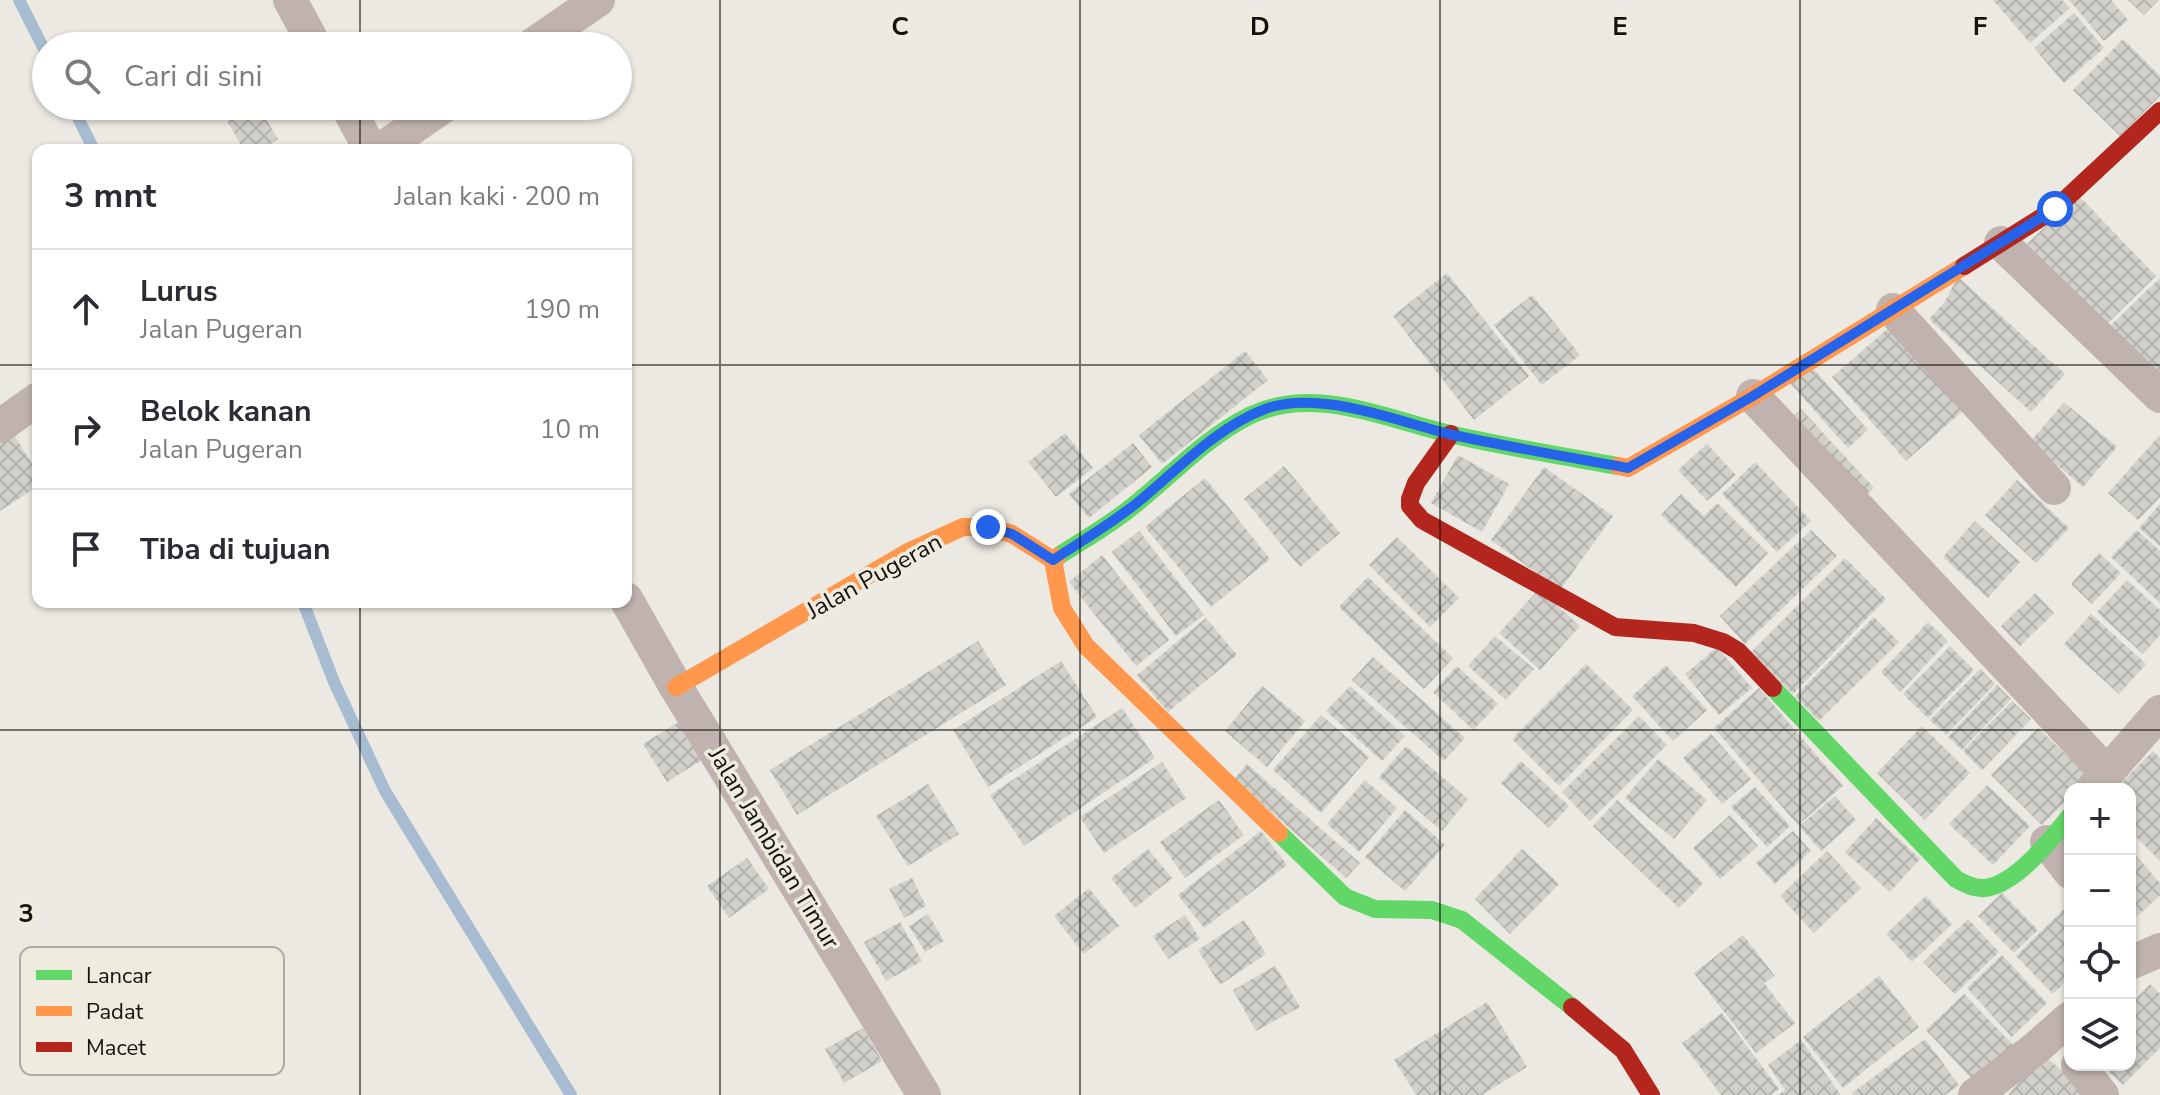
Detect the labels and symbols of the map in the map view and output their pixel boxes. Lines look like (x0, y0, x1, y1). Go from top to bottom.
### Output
text: C (891, 9, 909, 44)
text: D (1250, 9, 1270, 44)
text: E (1612, 9, 1628, 44)
text: F (1973, 9, 1987, 44)
route start (2037, 191, 2073, 227)
route end (970, 509, 1006, 545)
street label: Jalan Pugeran (800, 526, 947, 627)
street label: Jalan Jambidan Timur (701, 740, 847, 955)
text: 3 (18, 896, 34, 931)
legend (20, 947, 284, 1075)
text: Lancar (86, 961, 152, 991)
text: Padat (86, 997, 144, 1027)
text: Macet (86, 1033, 146, 1063)

